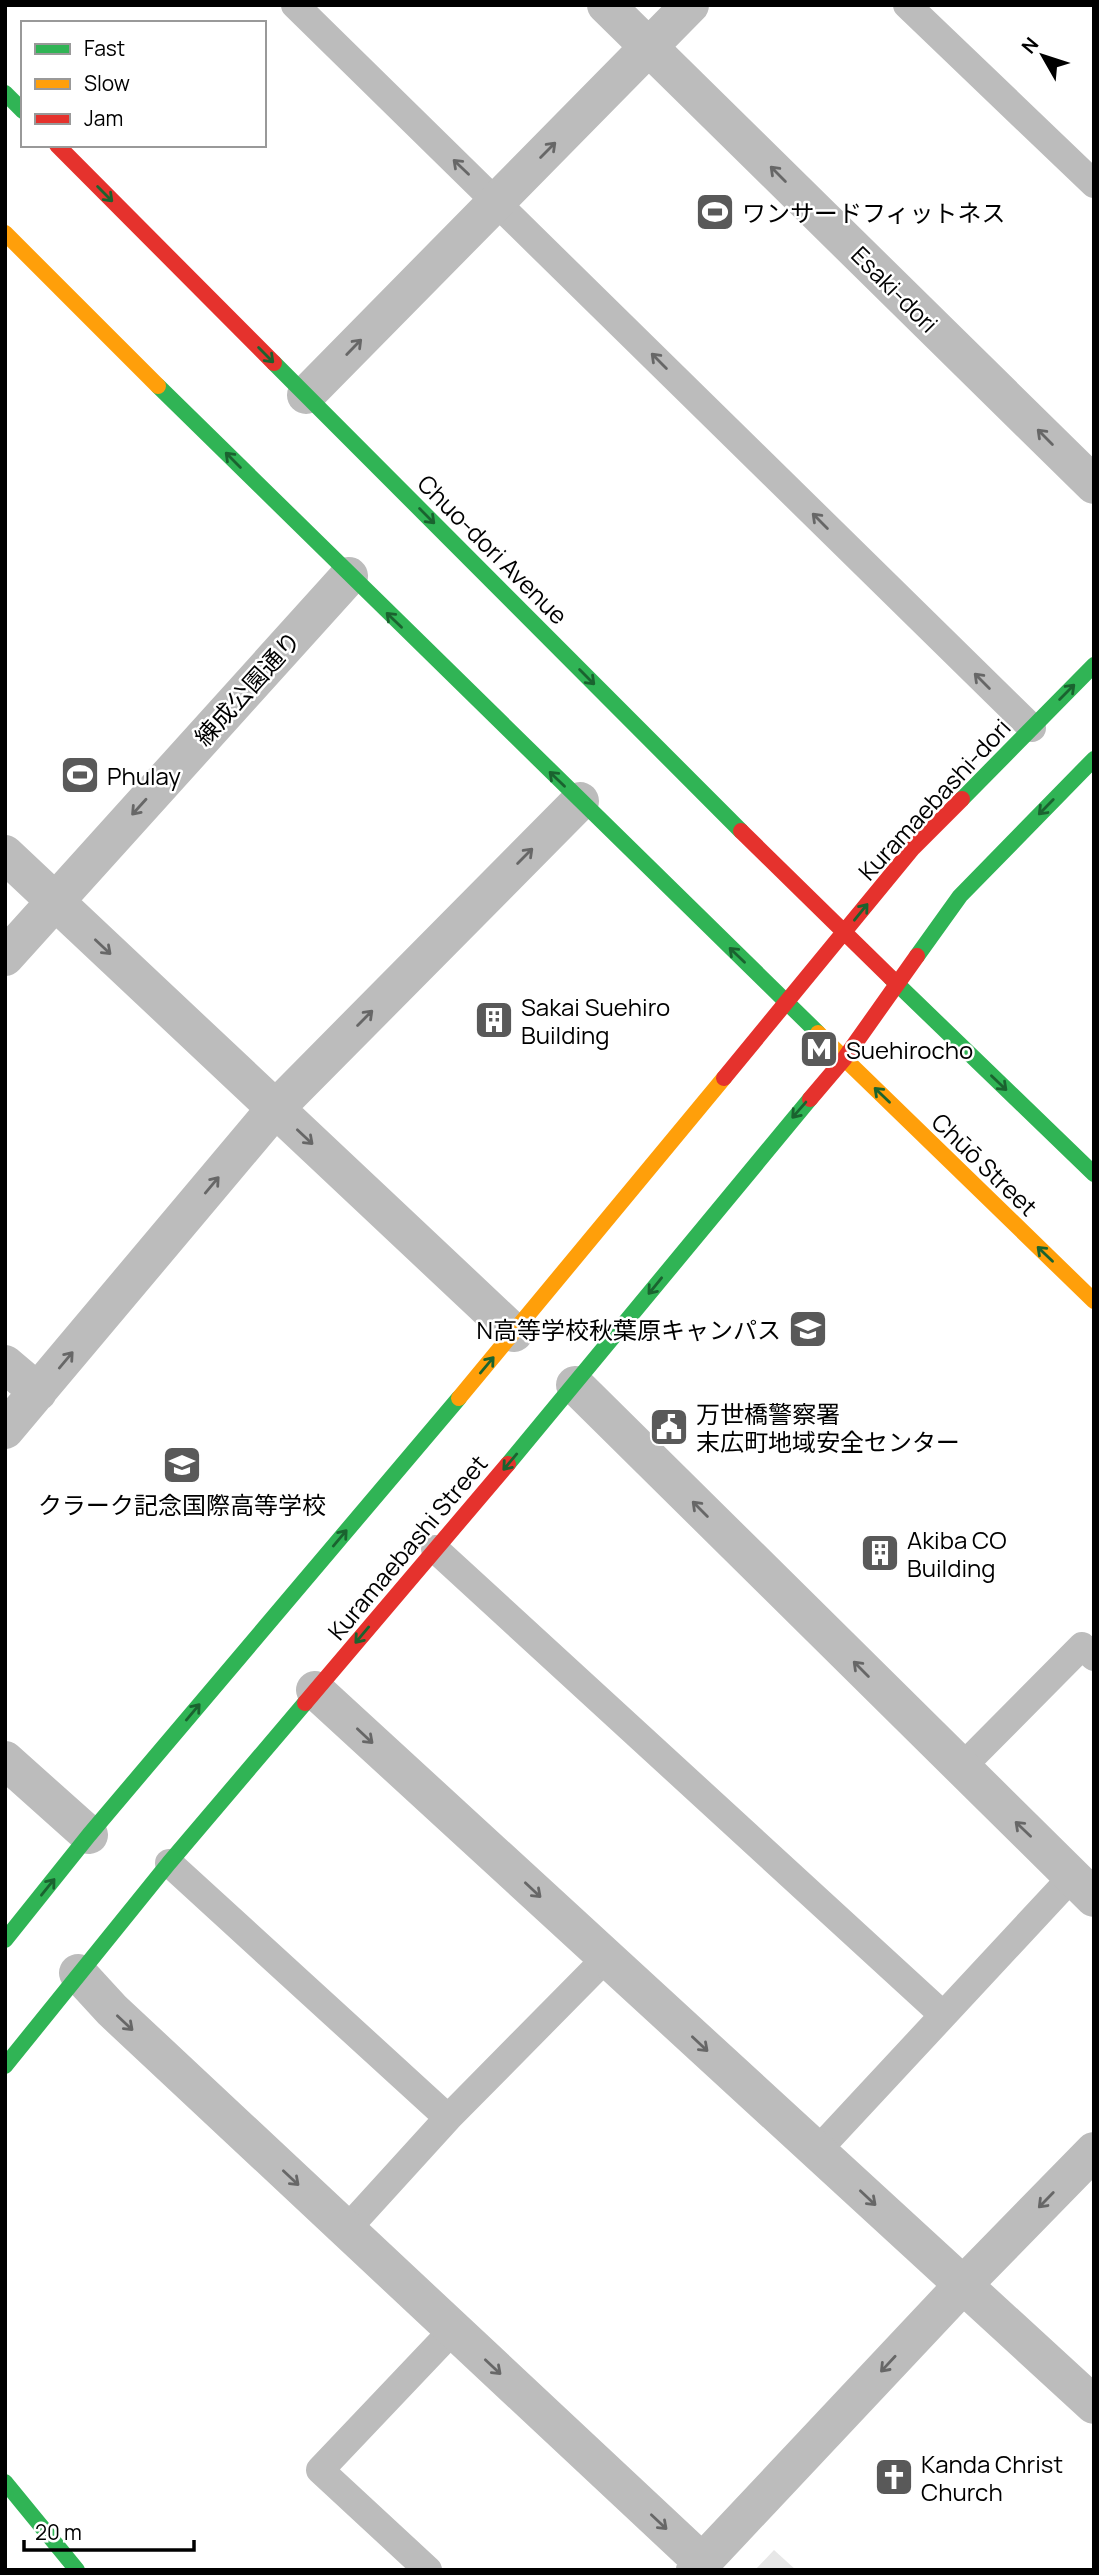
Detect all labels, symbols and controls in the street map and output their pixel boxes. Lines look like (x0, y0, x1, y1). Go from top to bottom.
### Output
legend (21, 21, 266, 147)
north arrow (1008, 21, 1078, 91)
text: N (1015, 32, 1044, 59)
text: Fast (84, 34, 125, 62)
text: Slow (84, 69, 130, 97)
text: Jam (84, 104, 123, 132)
one-way arrow (539, 141, 556, 158)
one-way arrow (453, 159, 470, 176)
one-way arrow (770, 166, 787, 183)
one-way arrow (97, 185, 114, 202)
sports icon: ワンサードフィットネス (694, 191, 736, 233)
place label: ワンサードフィットネス (742, 196, 1006, 229)
street label: Esaki-dori (844, 238, 946, 340)
one-way arrow (346, 339, 363, 356)
one-way arrow (257, 346, 274, 363)
one-way arrow (650, 353, 667, 370)
one-way arrow (1037, 429, 1054, 446)
one-way arrow (225, 451, 242, 468)
street label: Chuo-dori Avenue (411, 467, 575, 631)
one-way arrow (418, 507, 435, 524)
one-way arrow (812, 512, 829, 529)
one-way arrow (386, 611, 403, 628)
street label: 練成公園通り (187, 623, 307, 753)
one-way arrow (579, 668, 596, 685)
one-way arrow (974, 672, 991, 689)
one-way arrow (1058, 684, 1075, 701)
street label: Kuramaebashi-dori (850, 711, 1018, 887)
sports icon: Phulay (59, 754, 101, 796)
place label: Phulay (107, 759, 181, 792)
one-way arrow (549, 771, 566, 788)
one-way arrow (130, 798, 147, 815)
one-way arrow (1037, 798, 1054, 815)
one-way arrow (517, 848, 534, 865)
one-way arrow (854, 904, 869, 922)
one-way arrow (94, 939, 111, 956)
one-way arrow (729, 946, 746, 963)
place label: Sakai Suehiro Building (521, 990, 670, 1051)
building icon: Sakai Suehiro Building (473, 999, 515, 1041)
one-way arrow (357, 1009, 374, 1026)
metro station icon: Suehirocho (798, 1028, 840, 1070)
place label: Suehirocho (846, 1033, 973, 1066)
one-way arrow (991, 1075, 1008, 1092)
one-way arrow (873, 1087, 890, 1104)
one-way arrow (791, 1101, 807, 1119)
street label: Chūō Street (925, 1105, 1045, 1223)
one-way arrow (295, 1128, 313, 1145)
one-way arrow (204, 1177, 220, 1195)
one-way arrow (1037, 1245, 1054, 1262)
one-way arrow (647, 1277, 663, 1295)
school or university icon: N高等学校秋葉原キャンパス (787, 1308, 829, 1350)
place label: N高等学校秋葉原キャンパス (477, 1313, 781, 1346)
one-way arrow (58, 1351, 73, 1369)
one-way arrow (479, 1356, 495, 1374)
place label: 万世橋警察署 末広町地域安全センター (696, 1397, 960, 1458)
public building icon: 万世橋警察署 末広町地域安全センター (648, 1406, 690, 1448)
school or university icon: クラーク記念国際高等学校 (161, 1444, 203, 1486)
street label: Kuramaebashi Street (320, 1447, 494, 1647)
one-way arrow (502, 1452, 518, 1470)
place label: クラーク記念国際高等学校 (38, 1488, 326, 1521)
one-way arrow (692, 1501, 709, 1518)
place label: Akiba CO Building (907, 1523, 1007, 1584)
one-way arrow (332, 1530, 348, 1548)
building icon: Akiba CO Building (859, 1532, 901, 1574)
one-way arrow (355, 1625, 370, 1643)
one-way arrow (853, 1661, 870, 1678)
one-way arrow (185, 1703, 201, 1721)
one-way arrow (356, 1728, 373, 1745)
one-way arrow (1015, 1821, 1032, 1838)
one-way arrow (40, 1878, 55, 1896)
one-way arrow (524, 1882, 541, 1899)
one-way arrow (116, 2014, 133, 2031)
one-way arrow (691, 2036, 709, 2052)
one-way arrow (282, 2170, 300, 2186)
one-way arrow (859, 2190, 877, 2206)
one-way arrow (1038, 2191, 1055, 2208)
one-way arrow (880, 2355, 897, 2372)
one-way arrow (484, 2359, 502, 2375)
place label: Kanda Christ Church (921, 2447, 1063, 2508)
church icon: Kanda Christ Church (873, 2456, 915, 2498)
scale bar (24, 2508, 194, 2552)
one-way arrow (650, 2513, 667, 2530)
text: 20 m (35, 2518, 82, 2546)

